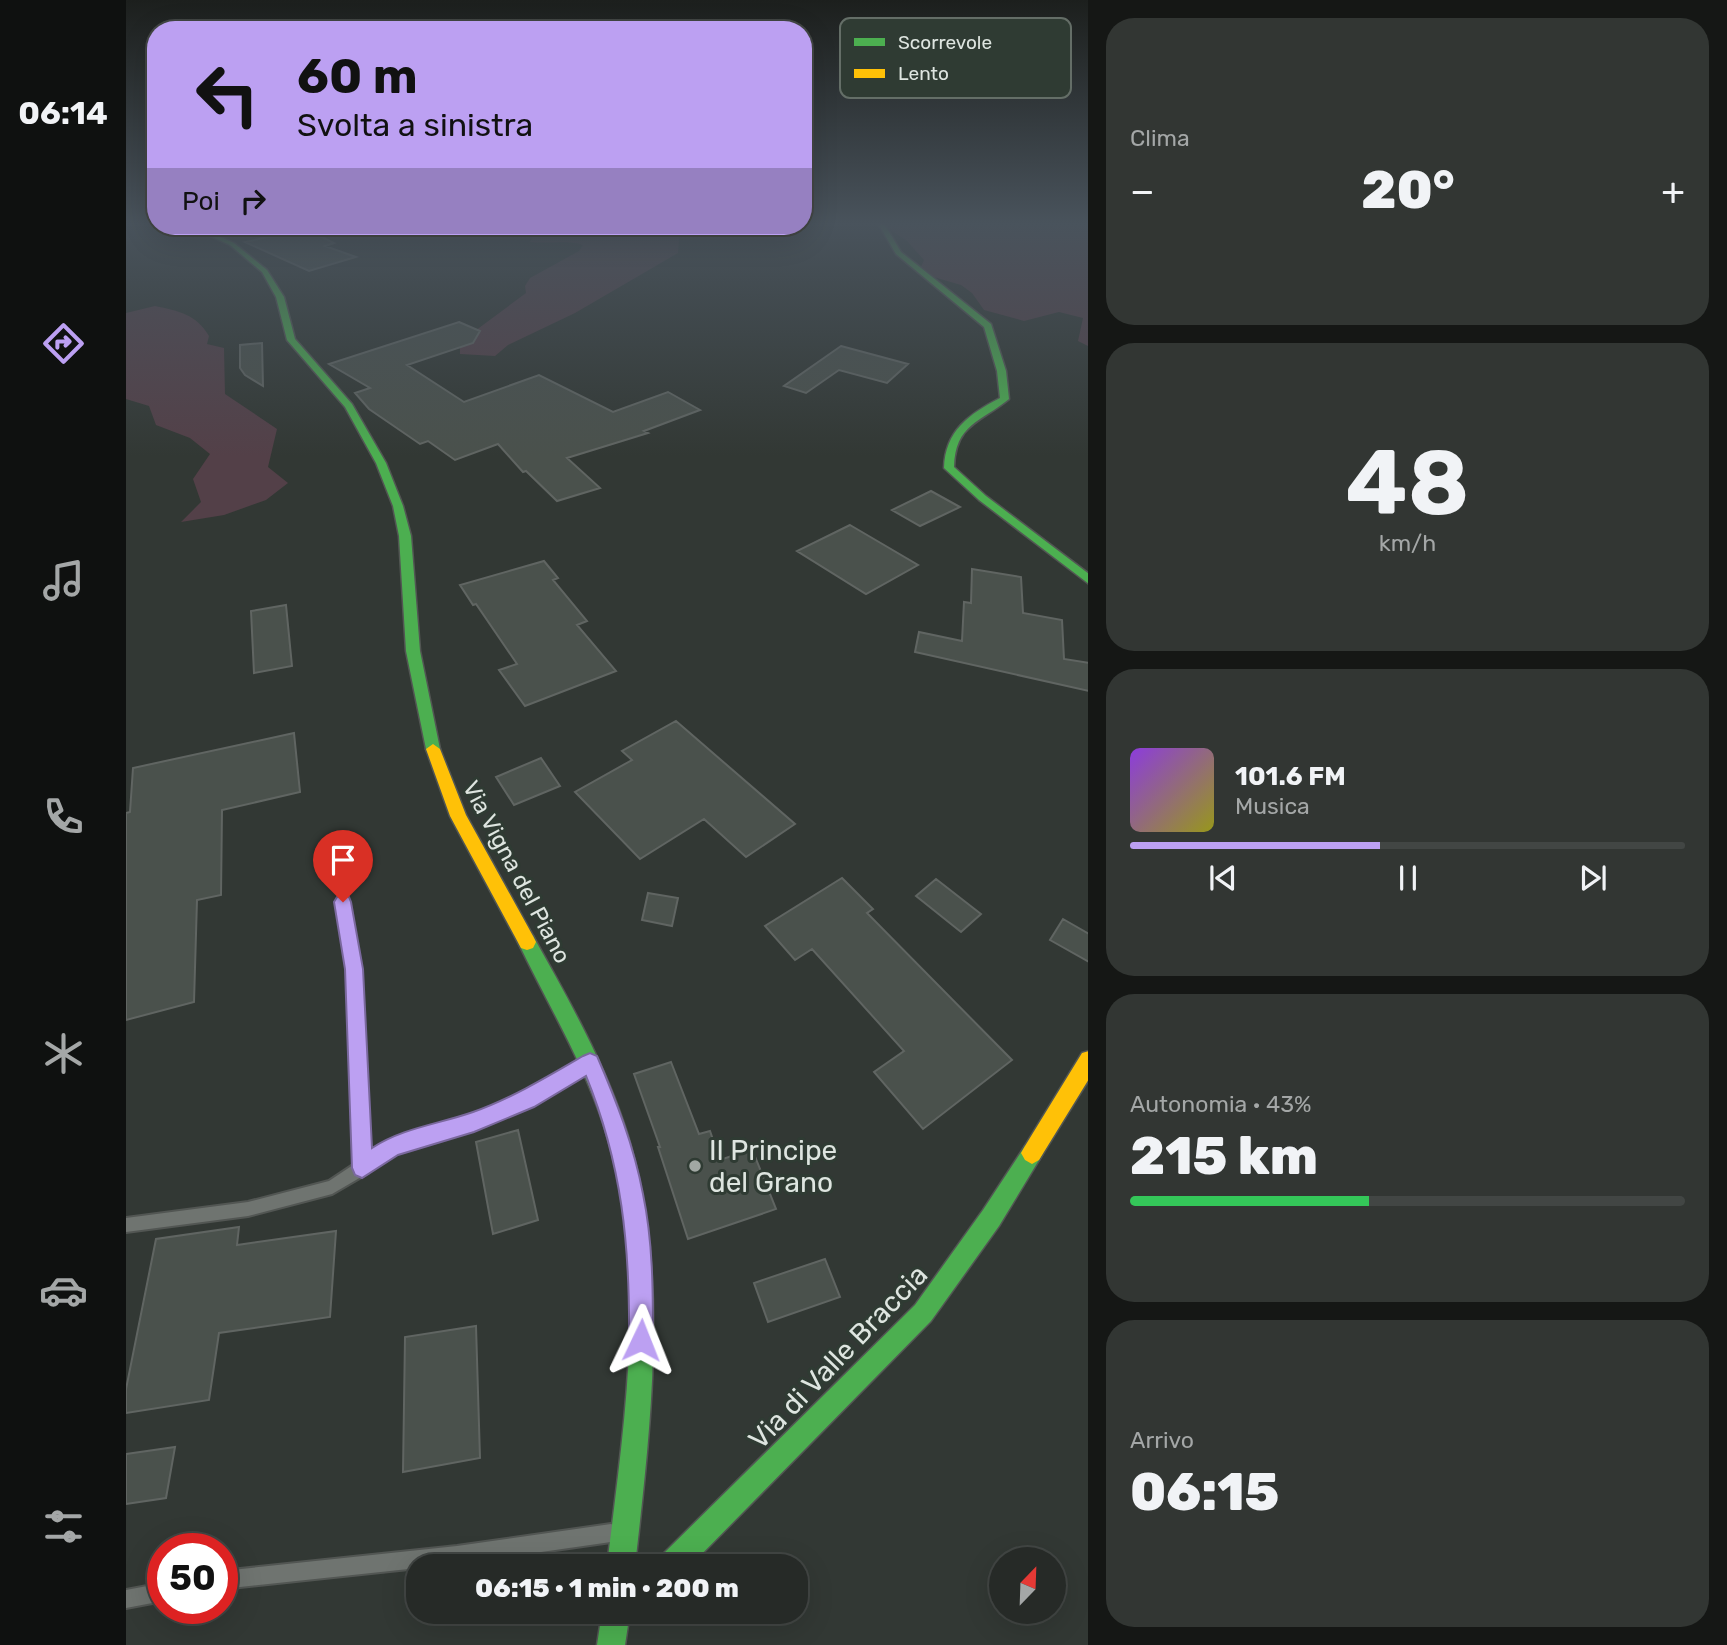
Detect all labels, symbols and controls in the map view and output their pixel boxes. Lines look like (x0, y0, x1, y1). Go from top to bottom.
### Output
legend (840, 18, 1071, 98)
text: Scorrevole (898, 31, 992, 54)
text: 60 m (297, 47, 418, 105)
icon: left (182, 49, 273, 140)
text: Lento (898, 62, 949, 85)
text: 06:14 (18, 94, 108, 132)
text: Svolta a sinistra (297, 106, 533, 144)
text: Clima (1130, 124, 1190, 152)
text: 20° (1361, 159, 1455, 221)
text: − (1130, 168, 1155, 214)
text: + (1661, 168, 1685, 214)
icon: right (234, 182, 272, 220)
text: Poi (182, 186, 220, 217)
icon: directions (39, 319, 88, 368)
text: 48 (1346, 429, 1469, 537)
text: km/h (1379, 529, 1436, 557)
icon: music (39, 556, 88, 605)
text: 101.6 FM (1235, 761, 1346, 792)
street label: Via Vigna del Piano (457, 776, 577, 968)
icon: phone (39, 792, 88, 841)
text: Musica (1235, 792, 1310, 820)
pin (313, 830, 373, 902)
icon: arrive (324, 841, 362, 879)
icon: previous (1204, 859, 1242, 897)
icon: pause (1389, 859, 1427, 897)
icon: next (1574, 859, 1612, 897)
icon: climate (39, 1029, 88, 1078)
text: Autonomia · 43% (1130, 1090, 1312, 1118)
text: 215 km (1130, 1125, 1318, 1187)
place label: Il Principe del Grano (709, 1134, 837, 1199)
marker: Il Principe del Grano (687, 1158, 703, 1174)
street label: Via di Valle Braccia (742, 1258, 934, 1456)
icon: car (39, 1266, 88, 1315)
position arrow (604, 1303, 678, 1377)
text: Arrivo (1130, 1426, 1194, 1454)
text: 06:15 (1130, 1461, 1279, 1523)
icon: filters (39, 1502, 88, 1551)
speed limit sign: 50 (147, 1533, 238, 1624)
north arrow (989, 1547, 1066, 1624)
map controls (989, 1547, 1066, 1624)
text: 06:15 · 1 min · 200 m (475, 1573, 739, 1604)

